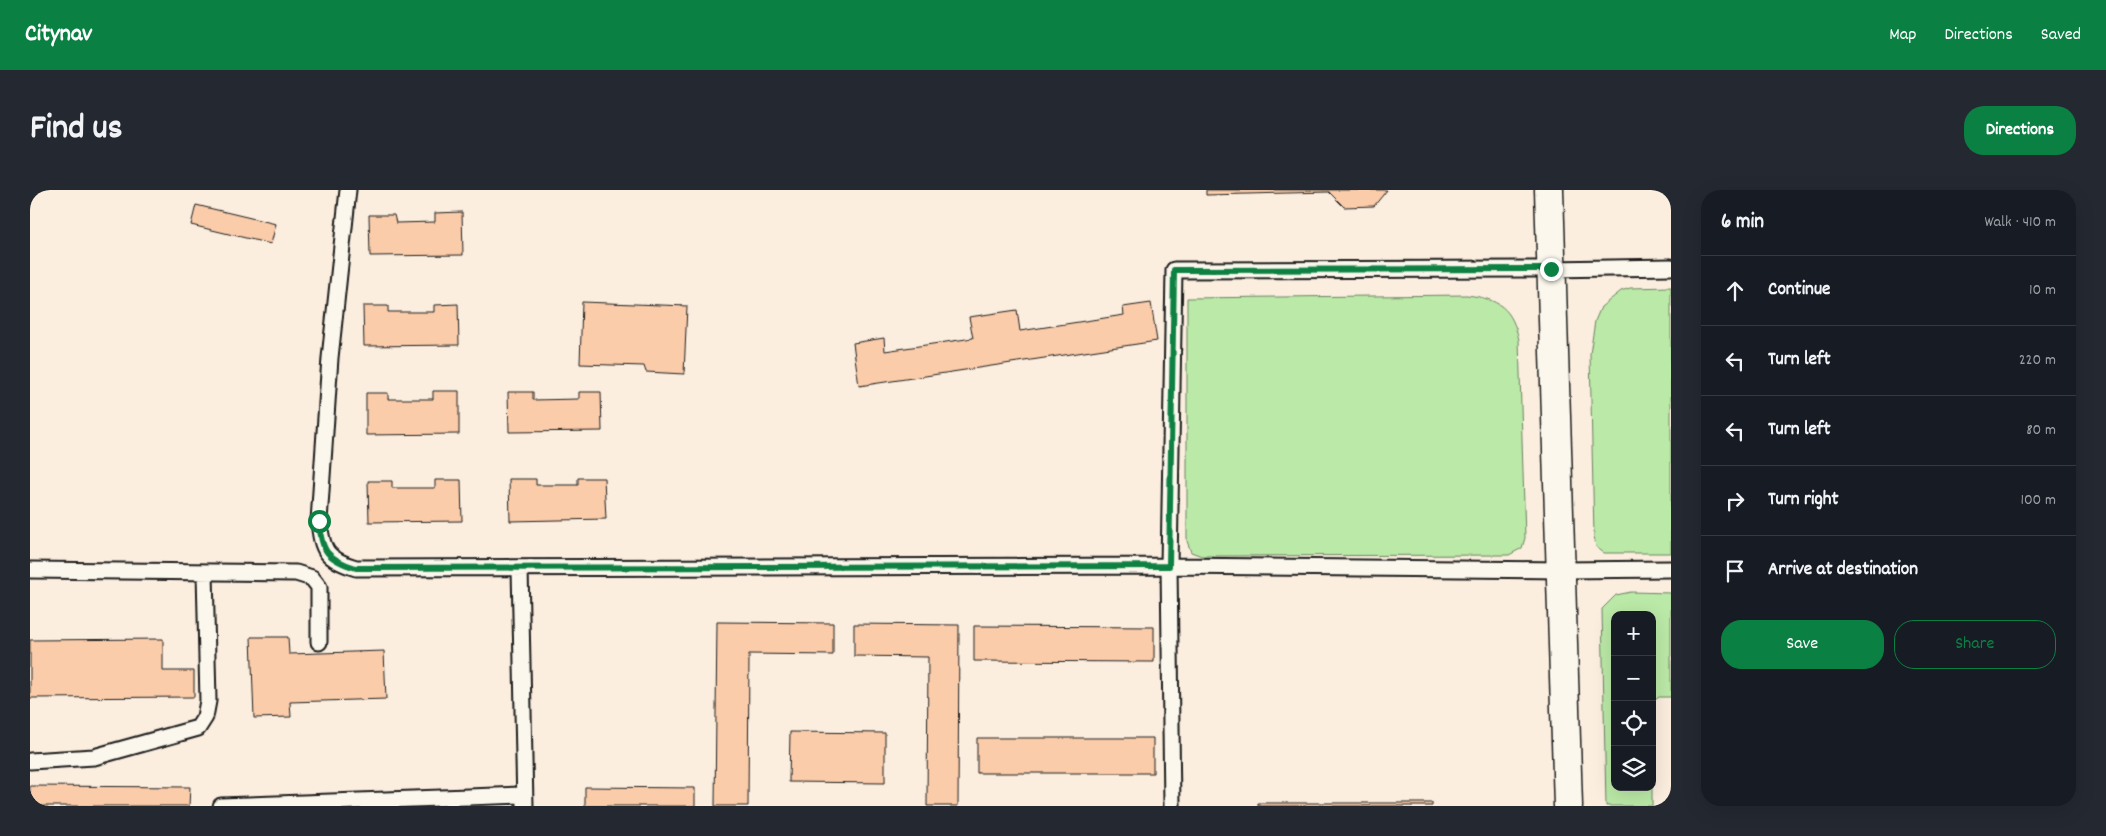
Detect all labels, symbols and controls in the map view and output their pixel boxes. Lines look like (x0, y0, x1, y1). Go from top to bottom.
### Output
text: Citynav (25, 18, 92, 52)
text: Map (1889, 23, 1916, 48)
text: Directions (1944, 23, 2013, 48)
text: Saved (2041, 23, 2081, 48)
text: Find us (30, 105, 122, 155)
button: Directions (1964, 106, 2076, 155)
text: 6 min (1721, 208, 1764, 238)
text: Walk · 410 m (1984, 211, 2056, 234)
route end (1540, 258, 1563, 281)
icon: ahead (1721, 277, 1749, 305)
text: Continue (1768, 277, 1830, 304)
text: 10 m (2029, 279, 2056, 302)
icon: left (1721, 347, 1749, 375)
text: Turn left (1768, 347, 1831, 374)
text: 220 m (2019, 349, 2056, 372)
icon: left (1721, 417, 1749, 445)
text: Turn left (1768, 417, 1831, 444)
text: 80 m (2026, 419, 2056, 442)
icon: right (1721, 487, 1749, 515)
text: Turn right (1768, 487, 1839, 514)
text: 100 m (2020, 489, 2056, 512)
route start (308, 510, 331, 533)
icon: arrive (1721, 557, 1749, 585)
text: Arrive at destination (1768, 557, 1918, 584)
map controls (1611, 611, 1656, 791)
button: + (1611, 611, 1656, 656)
button: Save (1721, 620, 1884, 669)
button: Share (1894, 620, 2056, 669)
button: − (1611, 656, 1656, 701)
button: locate (1611, 701, 1656, 746)
button: layers (1611, 746, 1656, 791)

